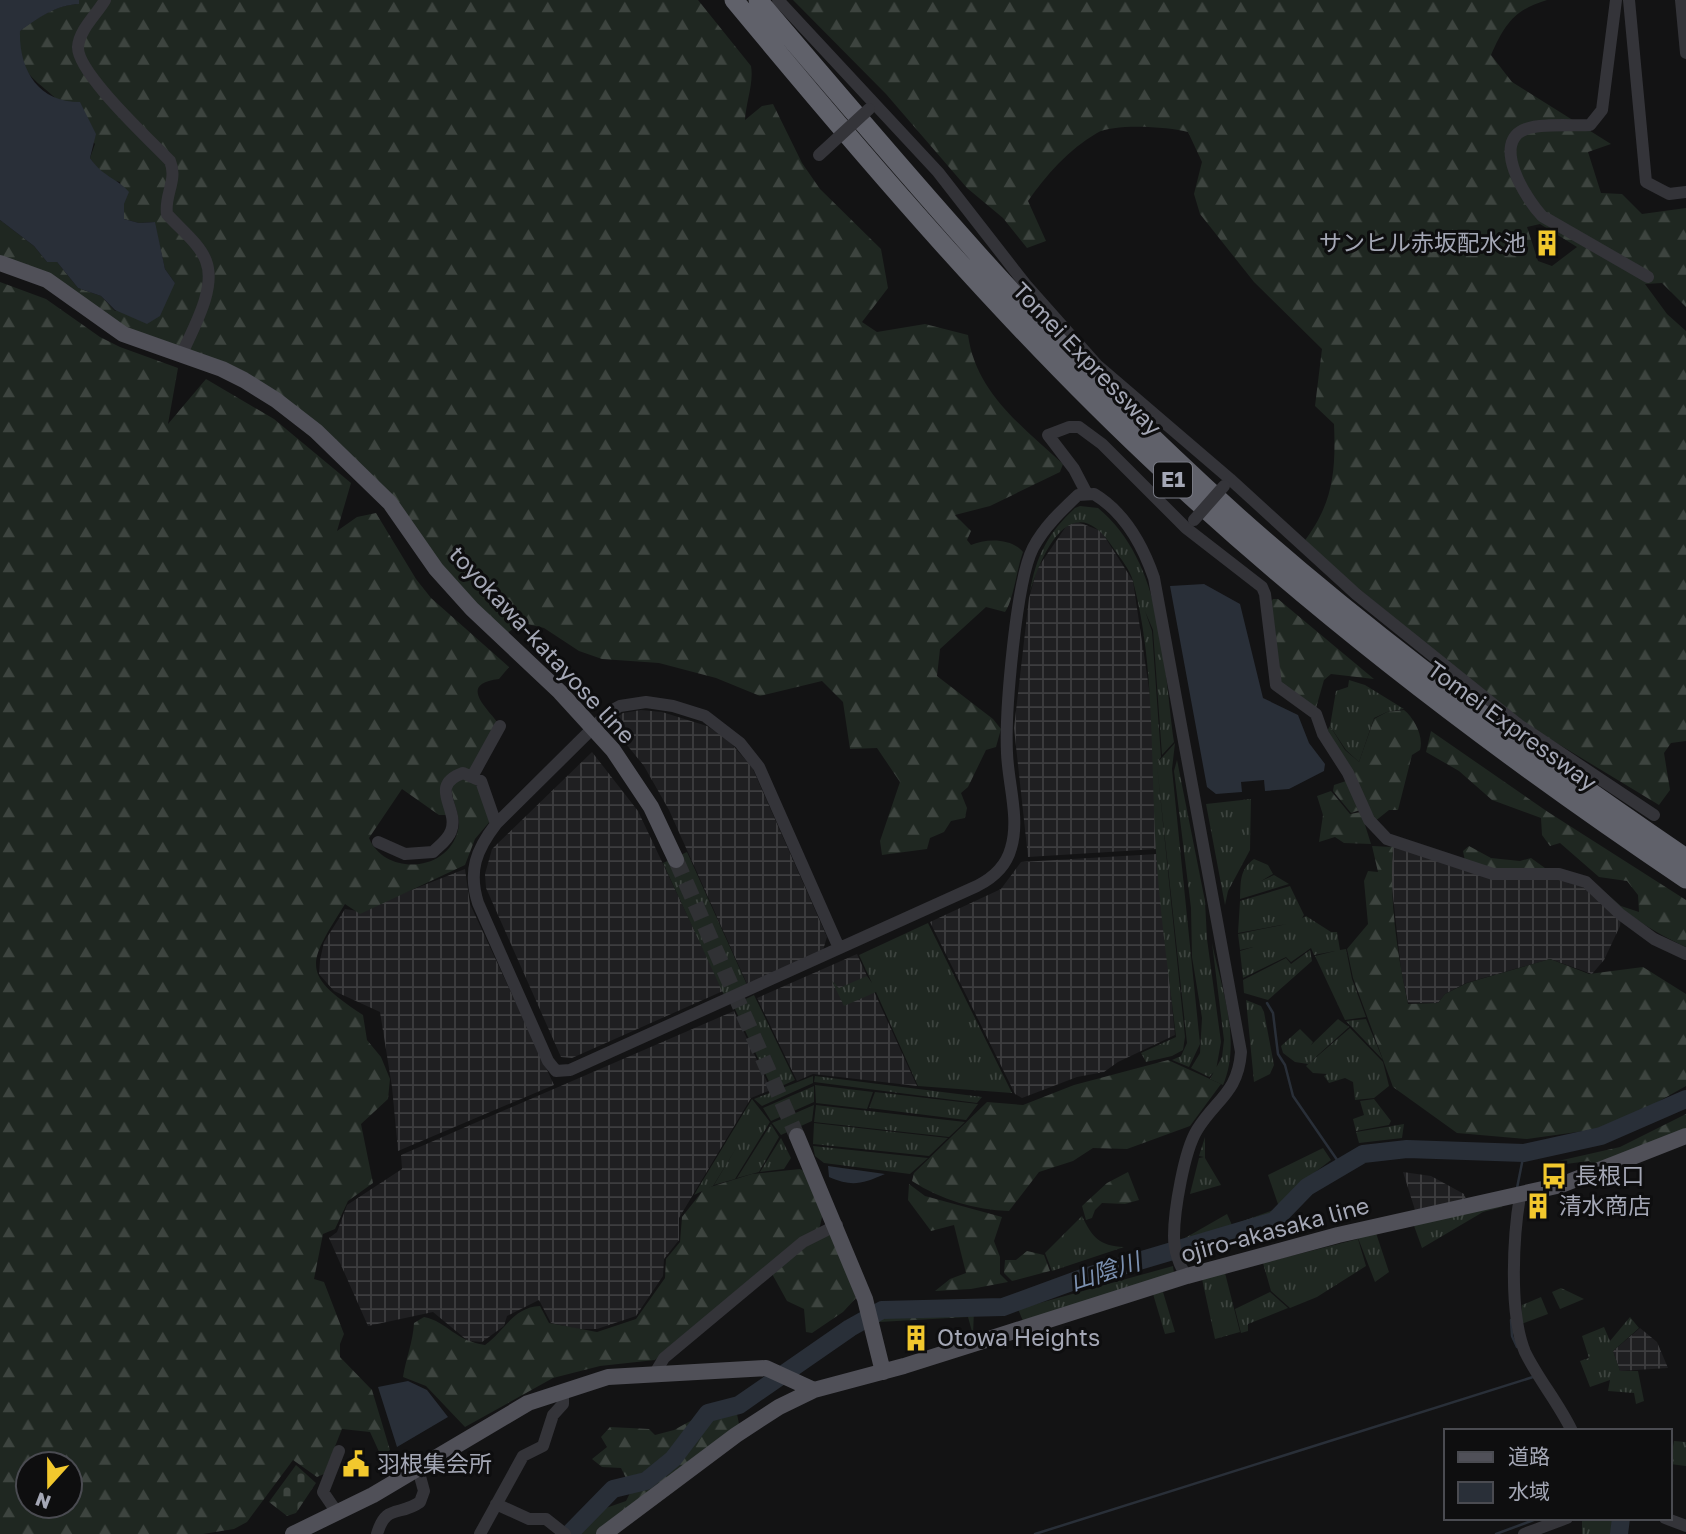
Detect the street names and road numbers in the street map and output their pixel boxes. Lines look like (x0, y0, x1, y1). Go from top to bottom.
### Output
street label: Tomei Expressway (1007, 276, 1168, 441)
road number: E1 (1154, 462, 1192, 498)
street label: toyokawa-katayose line (444, 540, 642, 749)
street label: Tomei Expressway (1422, 654, 1603, 796)
street label: ojiro-akasaka line (1177, 1190, 1372, 1268)

